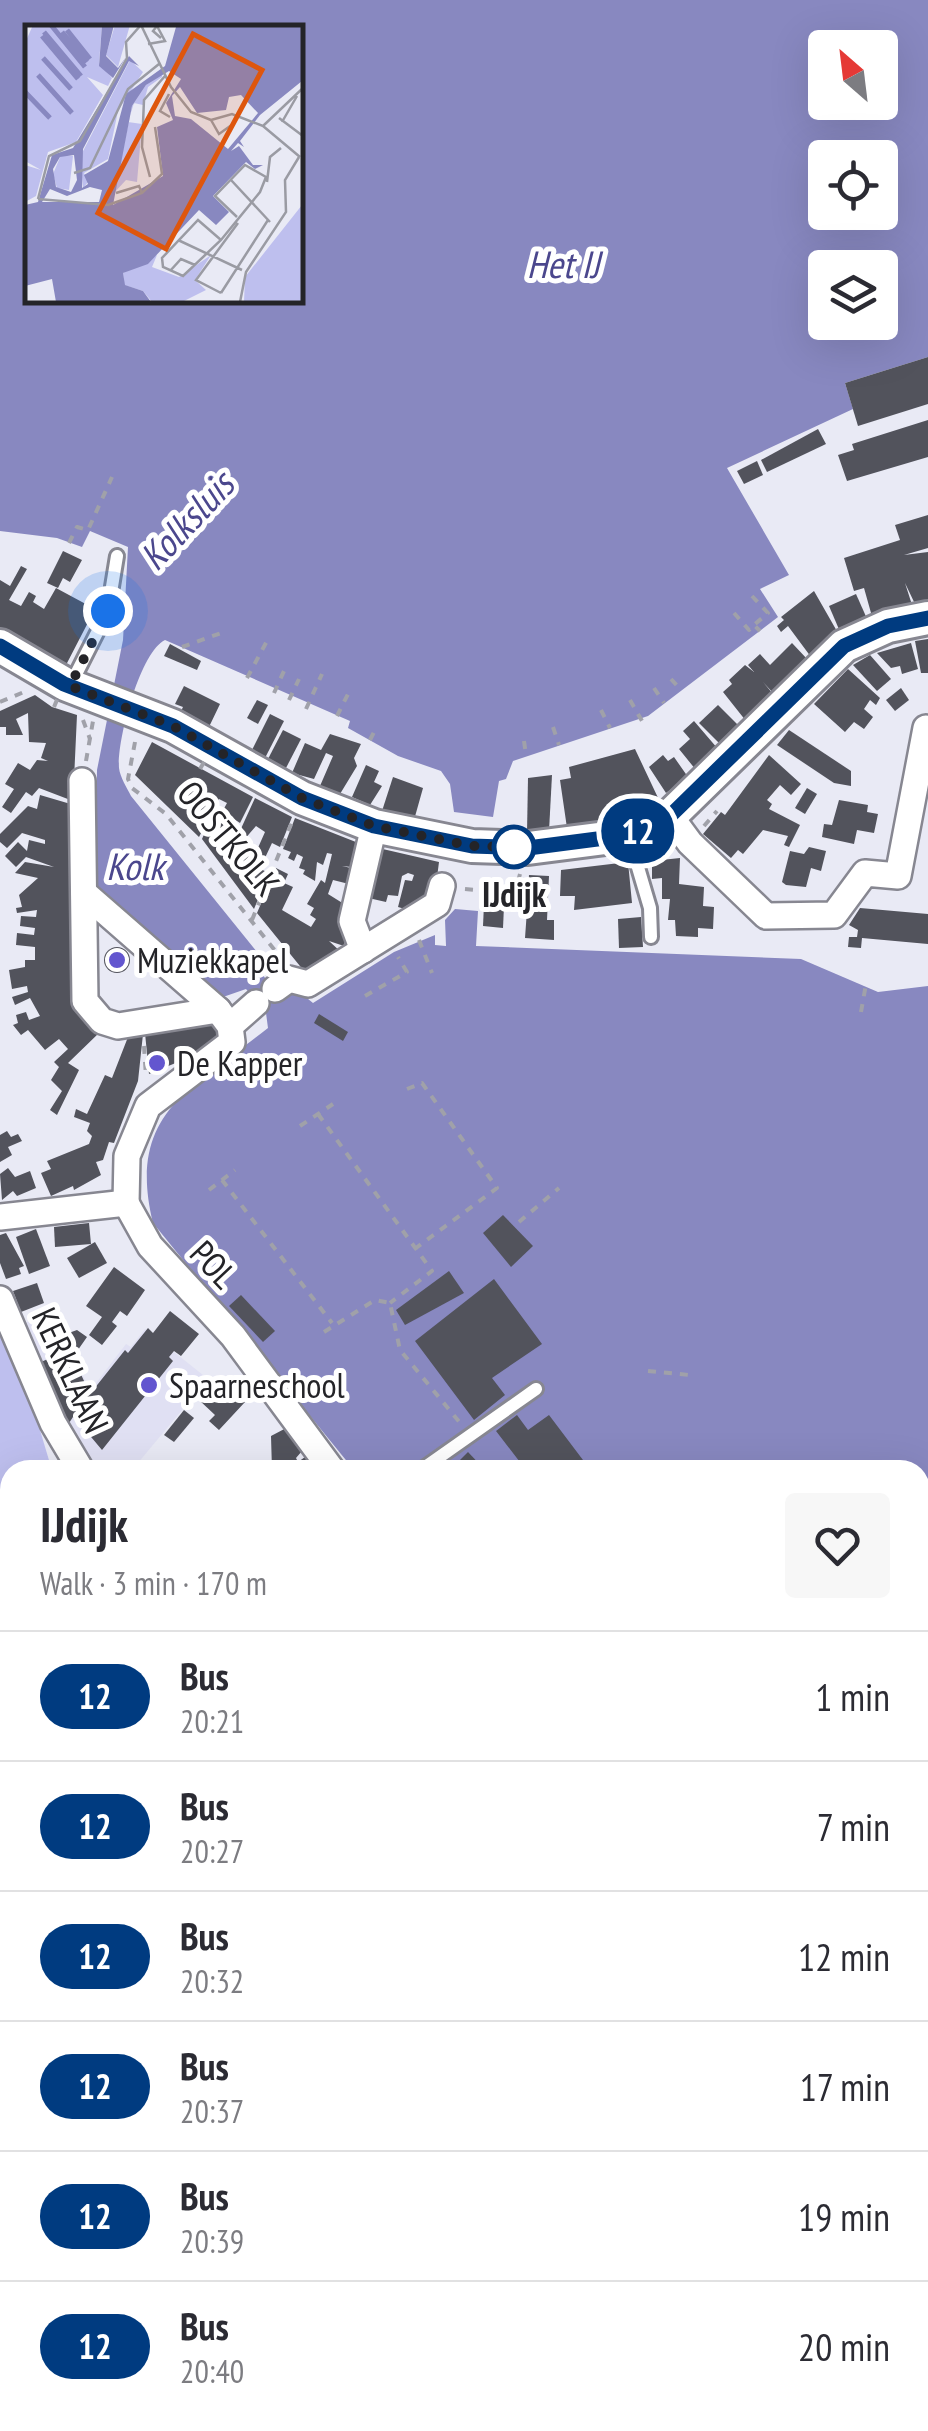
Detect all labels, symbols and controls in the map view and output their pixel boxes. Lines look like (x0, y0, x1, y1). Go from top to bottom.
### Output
inset map (25, 25, 302, 302)
north arrow (808, 30, 898, 120)
map controls (808, 30, 898, 340)
button: locate (808, 140, 898, 230)
water label: Het IJ (527, 239, 604, 288)
button: layers (808, 250, 898, 340)
water label: Kolksluis (128, 458, 246, 579)
your location (83, 586, 133, 636)
street label: OOSTKOLK (167, 771, 291, 905)
line badge: 12 (593, 798, 683, 864)
text: 12 (621, 808, 655, 854)
marker: IJdijk (493, 826, 535, 868)
water label: Kolk (106, 841, 168, 890)
place label: IJdijk (482, 871, 547, 917)
place label: Muziekkapel (137, 937, 288, 983)
marker: Muziekkapel (106, 949, 128, 971)
place label: De Kapper (177, 1040, 303, 1086)
marker: De Kapper (146, 1052, 168, 1074)
street label: POL (180, 1230, 248, 1298)
street label: KERKLAAN (22, 1300, 120, 1440)
place label: Spaarneschool (169, 1362, 345, 1408)
marker: Spaarneschool (138, 1374, 160, 1396)
text: IJdijk (40, 1493, 128, 1555)
button: heart (785, 1493, 890, 1598)
text: Walk · 3 min · 170 m (40, 1562, 267, 1604)
text: Bus (180, 1651, 229, 1700)
text: 1 min (815, 1672, 890, 1721)
text: 12 (78, 1673, 112, 1719)
text: 20:21 (180, 1700, 244, 1742)
text: Bus (180, 1781, 229, 1830)
text: 7 min (817, 1802, 890, 1851)
text: 12 (78, 1803, 112, 1849)
text: 20:27 (180, 1830, 244, 1872)
text: Bus (180, 1911, 229, 1960)
text: 12 min (798, 1932, 890, 1981)
text: 12 (78, 1933, 112, 1979)
text: 20:32 (180, 1960, 244, 2002)
text: Bus (180, 2041, 229, 2090)
text: 17 min (800, 2062, 890, 2111)
text: 12 (78, 2063, 112, 2109)
text: 20:37 (180, 2090, 244, 2132)
text: Bus (180, 2171, 229, 2220)
text: 19 min (798, 2192, 890, 2241)
text: 12 (78, 2193, 112, 2239)
text: 20:39 (180, 2220, 244, 2262)
text: Bus (180, 2301, 229, 2350)
text: 20 min (798, 2322, 890, 2371)
text: 12 (78, 2323, 112, 2369)
text: 20:40 (180, 2350, 244, 2392)

